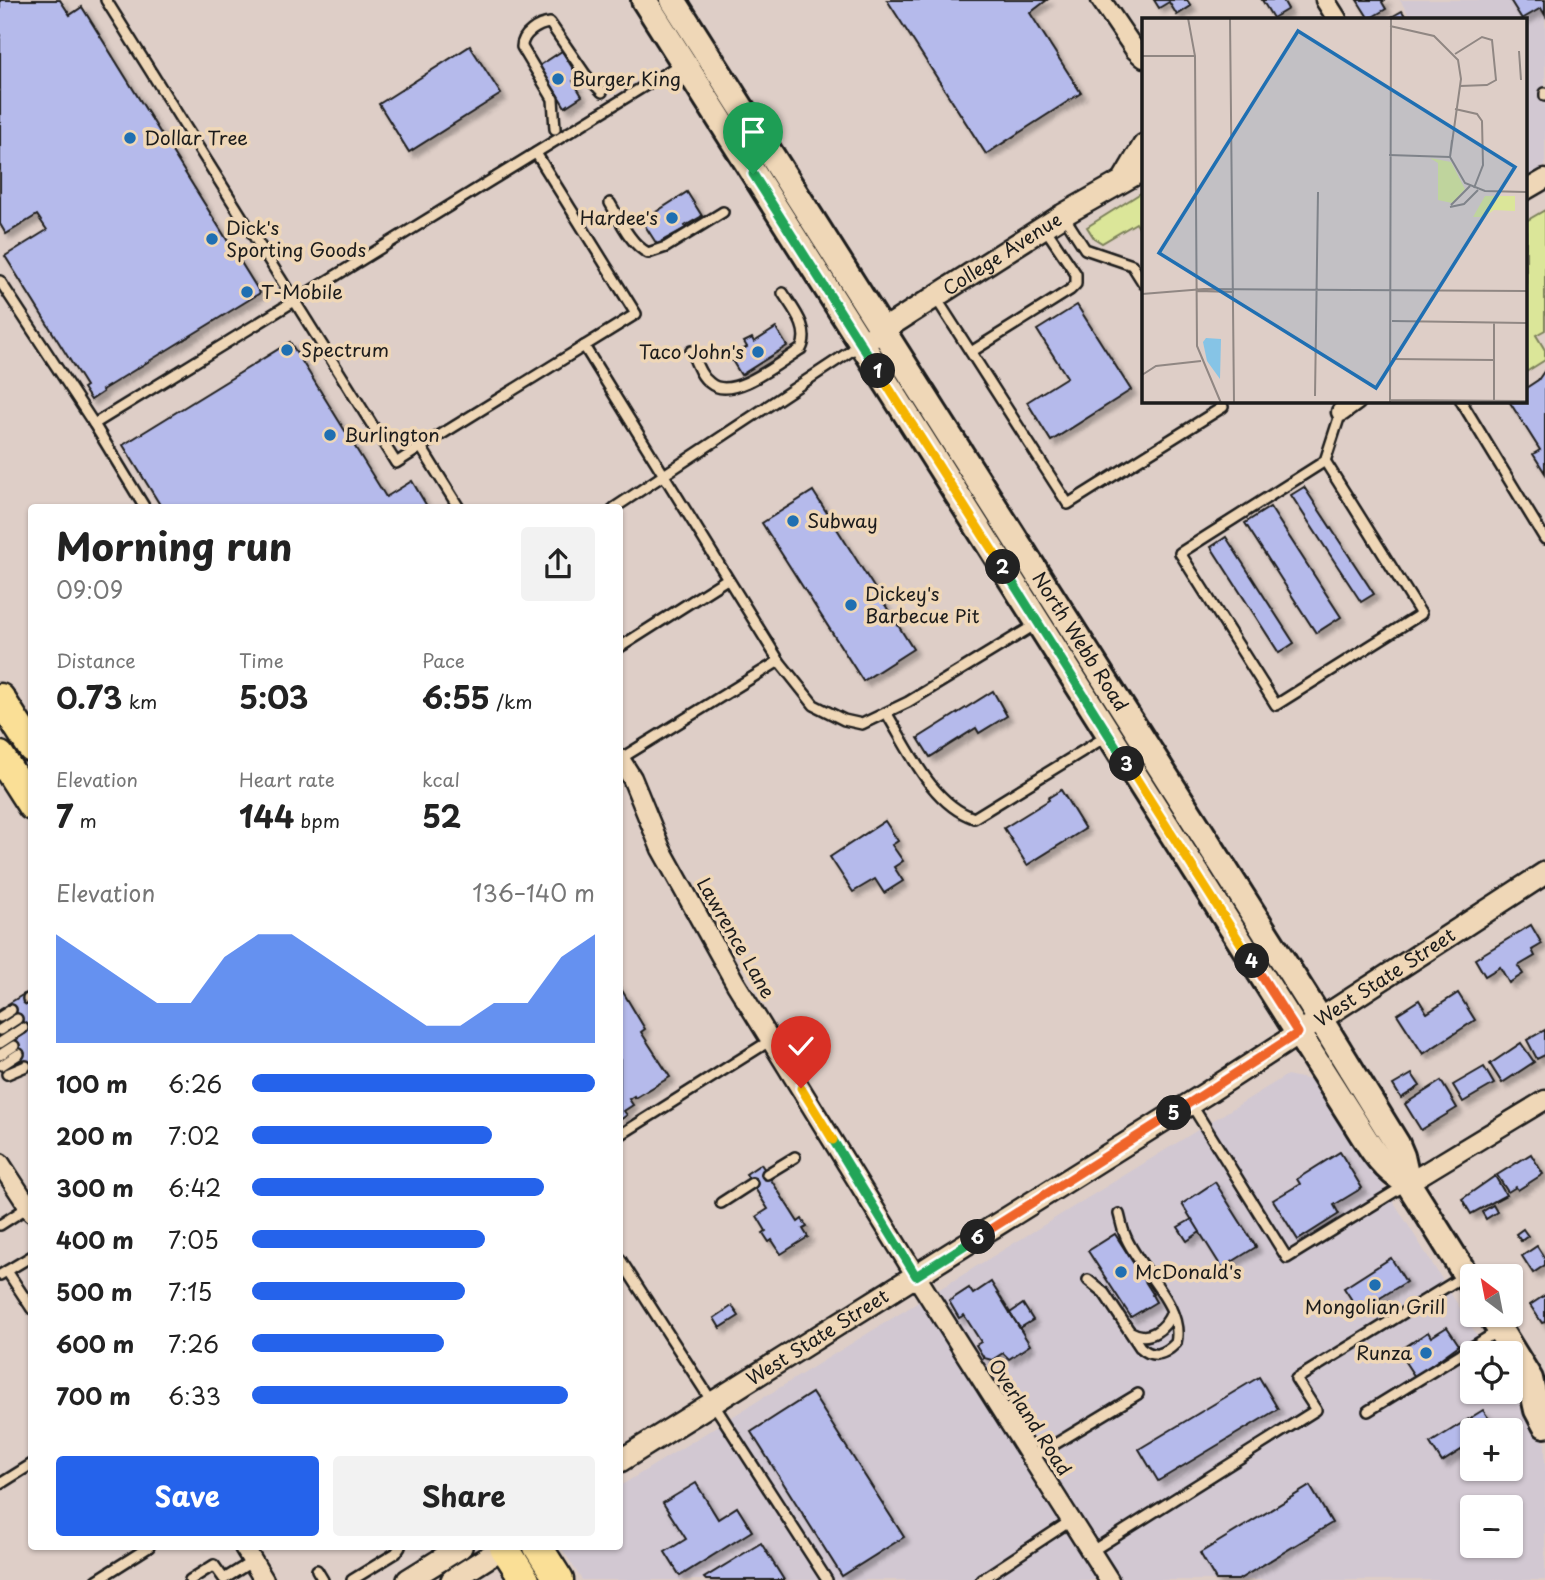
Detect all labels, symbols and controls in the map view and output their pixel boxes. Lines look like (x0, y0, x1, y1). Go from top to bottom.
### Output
inset map (1142, 18, 1528, 402)
place label: Burger King (572, 64, 681, 92)
marker: Burger King (550, 71, 566, 87)
pin (723, 102, 783, 174)
icon: arrive (734, 113, 772, 151)
place label: Dollar Tree (144, 123, 248, 151)
marker: Dollar Tree (122, 130, 138, 146)
place label: Hardee's (580, 203, 658, 231)
street label: College Avenue (937, 205, 1067, 302)
marker: Hardee's (664, 210, 680, 226)
place label: Dick's Sporting Goods (226, 213, 366, 263)
marker: Dick's Sporting Goods (204, 231, 220, 247)
place label: T-Mobile (261, 277, 343, 305)
marker: T-Mobile (239, 284, 255, 300)
place label: Spectrum (301, 335, 389, 363)
place label: Taco John's (639, 337, 744, 365)
marker: Spectrum (279, 342, 295, 358)
marker: Taco John's (750, 344, 766, 360)
pin: 1 (860, 354, 896, 388)
text: 1 (873, 356, 882, 384)
place label: Burlington (344, 420, 440, 448)
marker: Burlington (322, 427, 338, 443)
place label: Subway (807, 506, 878, 534)
marker: Subway (785, 513, 801, 529)
text: Morning run (56, 517, 292, 574)
button: share (521, 527, 595, 601)
pin: 2 (986, 550, 1020, 584)
text: 2 (996, 552, 1009, 580)
street label: North Webb Road (1026, 566, 1136, 716)
text: 09:09 (56, 572, 123, 607)
place label: Dickey's Barbecue Pit (865, 579, 980, 629)
marker: Dickey's Barbecue Pit (843, 597, 859, 613)
text: Distance (56, 646, 136, 674)
text: Time (239, 646, 284, 674)
text: Pace (422, 646, 465, 674)
text: 0.73 (56, 674, 122, 719)
text: 5:03 (239, 674, 308, 719)
text: 6:55 (422, 674, 490, 719)
text: km (122, 687, 157, 715)
text: /km (490, 687, 533, 715)
pin: 3 (1110, 746, 1144, 782)
text: 3 (1120, 749, 1133, 777)
text: Elevation (56, 765, 138, 793)
text: Heart rate (239, 765, 335, 793)
text: kcal (422, 765, 460, 793)
text: 7 (56, 793, 73, 838)
text: 144 (239, 793, 294, 838)
text: 52 (422, 793, 461, 838)
text: m (73, 806, 97, 834)
text: bpm (294, 806, 340, 834)
street label: Lawrence Lane (691, 872, 783, 1003)
text: Elevation (56, 875, 155, 910)
text: 136–140 m (472, 875, 595, 910)
street label: West State Street (1308, 920, 1461, 1033)
pin: 4 (1234, 944, 1270, 978)
text: 4 (1245, 946, 1258, 974)
pin (771, 1016, 831, 1088)
icon: check (782, 1027, 820, 1065)
text: 100 m (56, 1066, 128, 1101)
text: 6:26 (168, 1066, 222, 1101)
pin: 5 (1156, 1096, 1192, 1130)
text: 5 (1167, 1098, 1180, 1126)
text: 200 m (56, 1118, 133, 1153)
text: 7:02 (168, 1118, 220, 1153)
text: 300 m (56, 1170, 134, 1205)
text: 6:42 (168, 1170, 221, 1205)
pin: 6 (960, 1220, 996, 1254)
text: 400 m (56, 1222, 134, 1257)
text: 7:05 (168, 1222, 219, 1257)
text: 6 (971, 1222, 984, 1250)
place label: McDonald's (1135, 1257, 1242, 1285)
marker: McDonald's (1113, 1264, 1129, 1280)
north arrow (1460, 1264, 1522, 1326)
map controls (1460, 1264, 1523, 1558)
text: 500 m (56, 1274, 133, 1309)
text: 7:15 (168, 1274, 212, 1309)
marker: Mongolian Grill (1367, 1277, 1383, 1293)
street label: West State Street (740, 1281, 894, 1392)
place label: Mongolian Grill (1305, 1292, 1445, 1320)
text: 600 m (56, 1326, 134, 1361)
text: 7:26 (168, 1326, 219, 1361)
place label: Runza (1356, 1338, 1412, 1366)
button: locate (1460, 1341, 1523, 1404)
marker: Runza (1418, 1345, 1434, 1361)
street label: Overland Road (983, 1353, 1079, 1480)
text: 700 m (56, 1378, 131, 1413)
text: 6:33 (168, 1378, 221, 1413)
button: + (1460, 1418, 1523, 1481)
button: Save (56, 1456, 319, 1536)
button: Share (333, 1456, 595, 1536)
button: − (1460, 1495, 1523, 1558)

